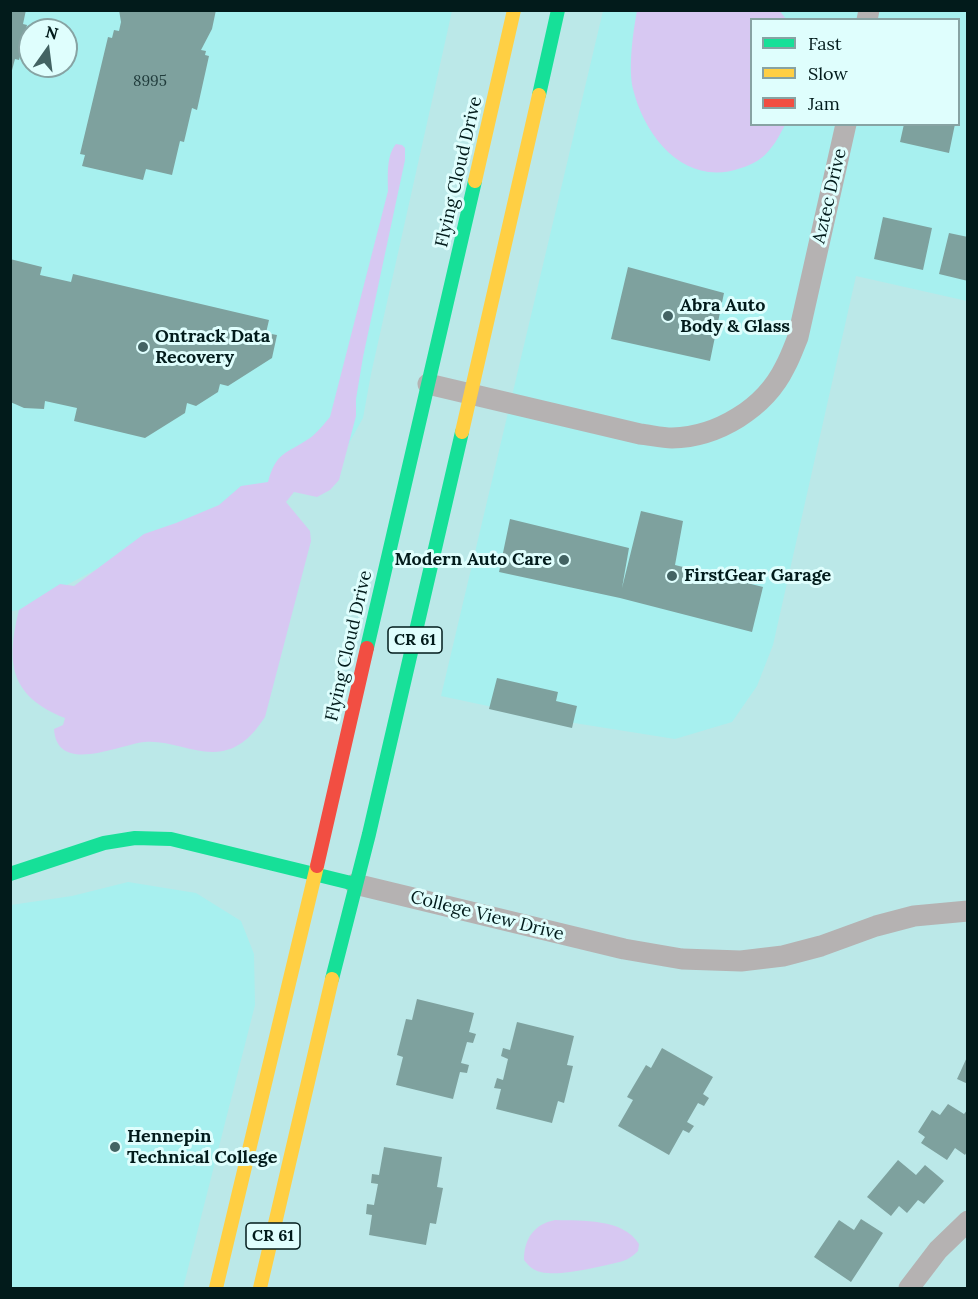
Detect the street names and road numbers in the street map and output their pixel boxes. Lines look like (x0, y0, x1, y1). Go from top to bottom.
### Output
street label: Flying Cloud Drive (431, 94, 487, 250)
street label: Aztec Drive (809, 146, 851, 246)
street label: Flying Cloud Drive (321, 568, 377, 724)
road number: CR 61 (388, 627, 442, 653)
street label: College View Drive (408, 886, 566, 946)
road number: CR 61 (246, 1223, 300, 1249)

